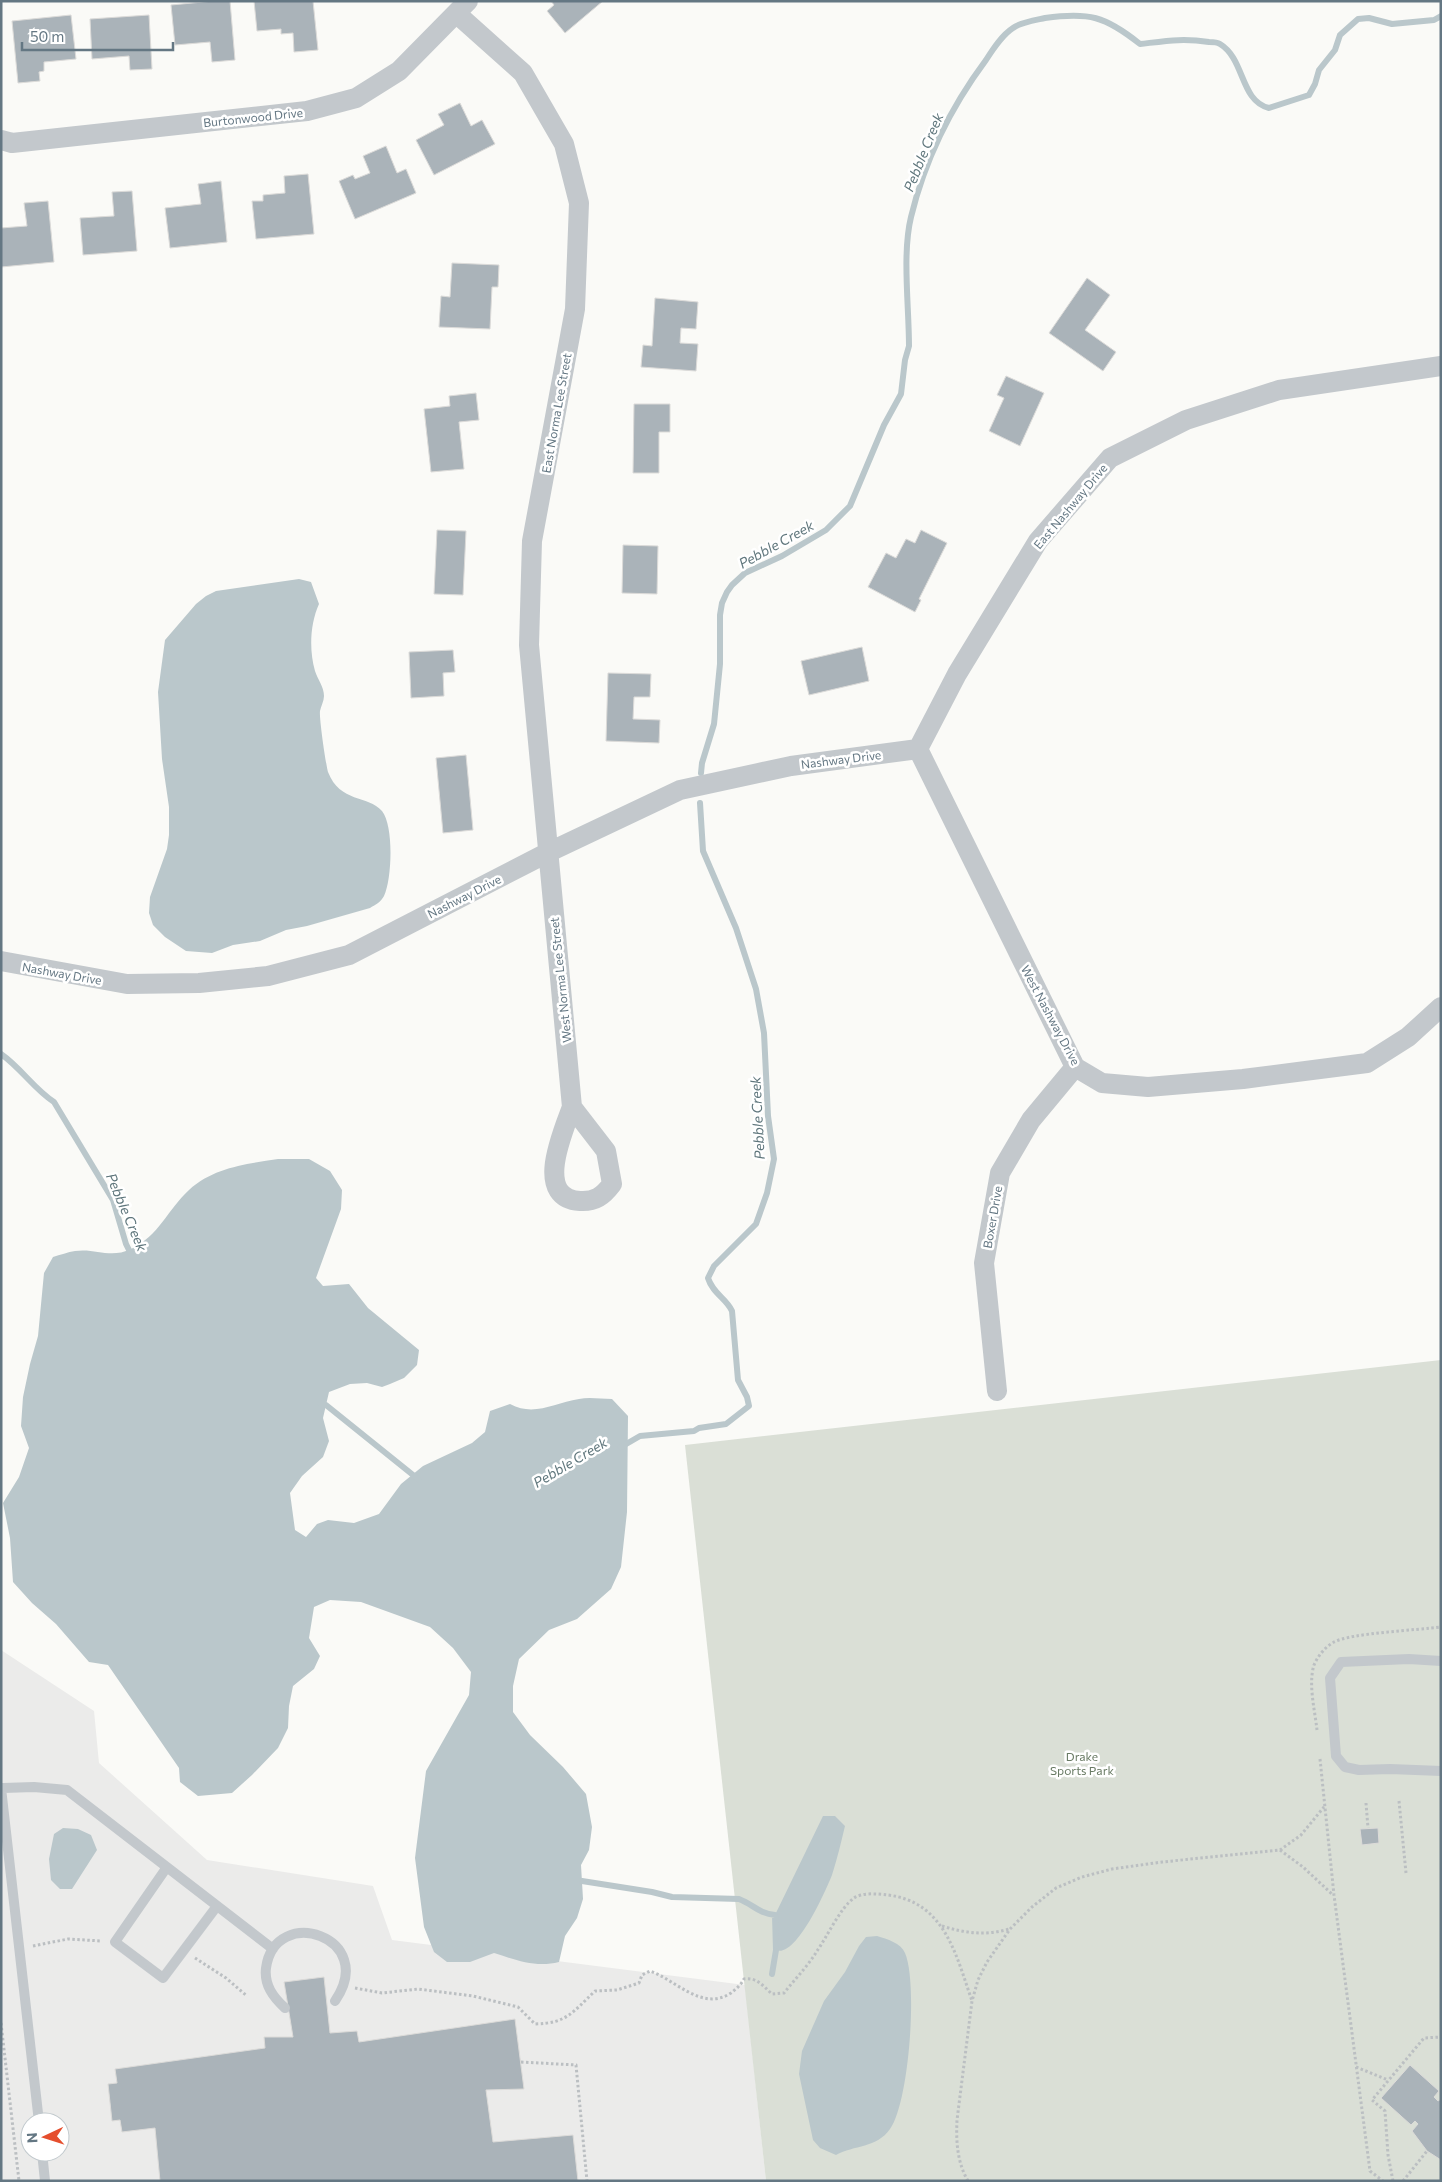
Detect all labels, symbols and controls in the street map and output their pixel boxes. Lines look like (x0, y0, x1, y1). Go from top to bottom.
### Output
scale bar (22, 20, 174, 52)
text: 50 m (30, 27, 64, 45)
street label: Burtonwood Drive (203, 105, 303, 129)
water label: Pebble Creek (899, 110, 947, 194)
street label: East Norma Lee Street (539, 352, 573, 474)
street label: East Nashway Drive (1030, 461, 1110, 551)
water label: Pebble Creek (735, 516, 817, 572)
street label: Nashway Drive (800, 747, 882, 771)
street label: Nashway Drive (425, 871, 503, 921)
street label: West Norma Lee Street (546, 916, 574, 1043)
street label: Nashway Drive (21, 959, 103, 987)
street label: West Nashway Drive (1019, 963, 1083, 1067)
water label: Pebble Creek (746, 1076, 768, 1160)
water label: Pebble Creek (103, 1170, 151, 1254)
street label: Boxer Drive (980, 1185, 1004, 1249)
water label: Pebble Creek (530, 1433, 610, 1491)
park label: Drake Sports Park (1050, 1749, 1114, 1777)
north arrow (20, 2112, 70, 2162)
text: N (23, 2132, 40, 2144)

